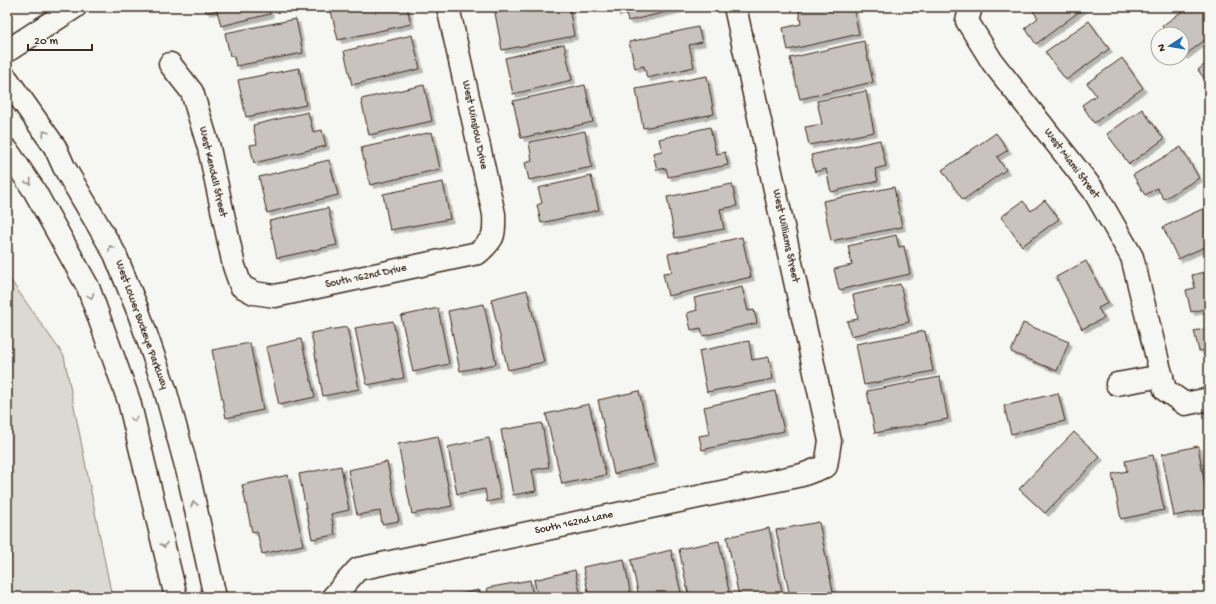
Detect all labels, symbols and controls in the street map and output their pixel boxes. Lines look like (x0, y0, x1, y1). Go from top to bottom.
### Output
scale bar (28, 26, 92, 52)
north arrow (1150, 26, 1190, 66)
text: 20 m (34, 35, 59, 49)
text: N (1156, 43, 1169, 52)
street label: West Winslow Drive (459, 80, 489, 171)
street label: West Kendall Street (196, 126, 229, 220)
street label: West Miami Street (1041, 127, 1102, 203)
one-way arrow (43, 130, 50, 137)
one-way arrow (24, 178, 32, 185)
street label: West Williams Street (769, 188, 801, 285)
one-way arrow (108, 245, 115, 252)
street label: West Lower Buckeye Parkway (112, 259, 170, 392)
street label: South 162nd Drive (324, 262, 408, 291)
one-way arrow (87, 292, 95, 299)
one-way arrow (129, 416, 137, 422)
one-way arrow (191, 501, 199, 507)
street label: South 162nd Lane (534, 509, 615, 537)
one-way arrow (159, 542, 167, 548)

